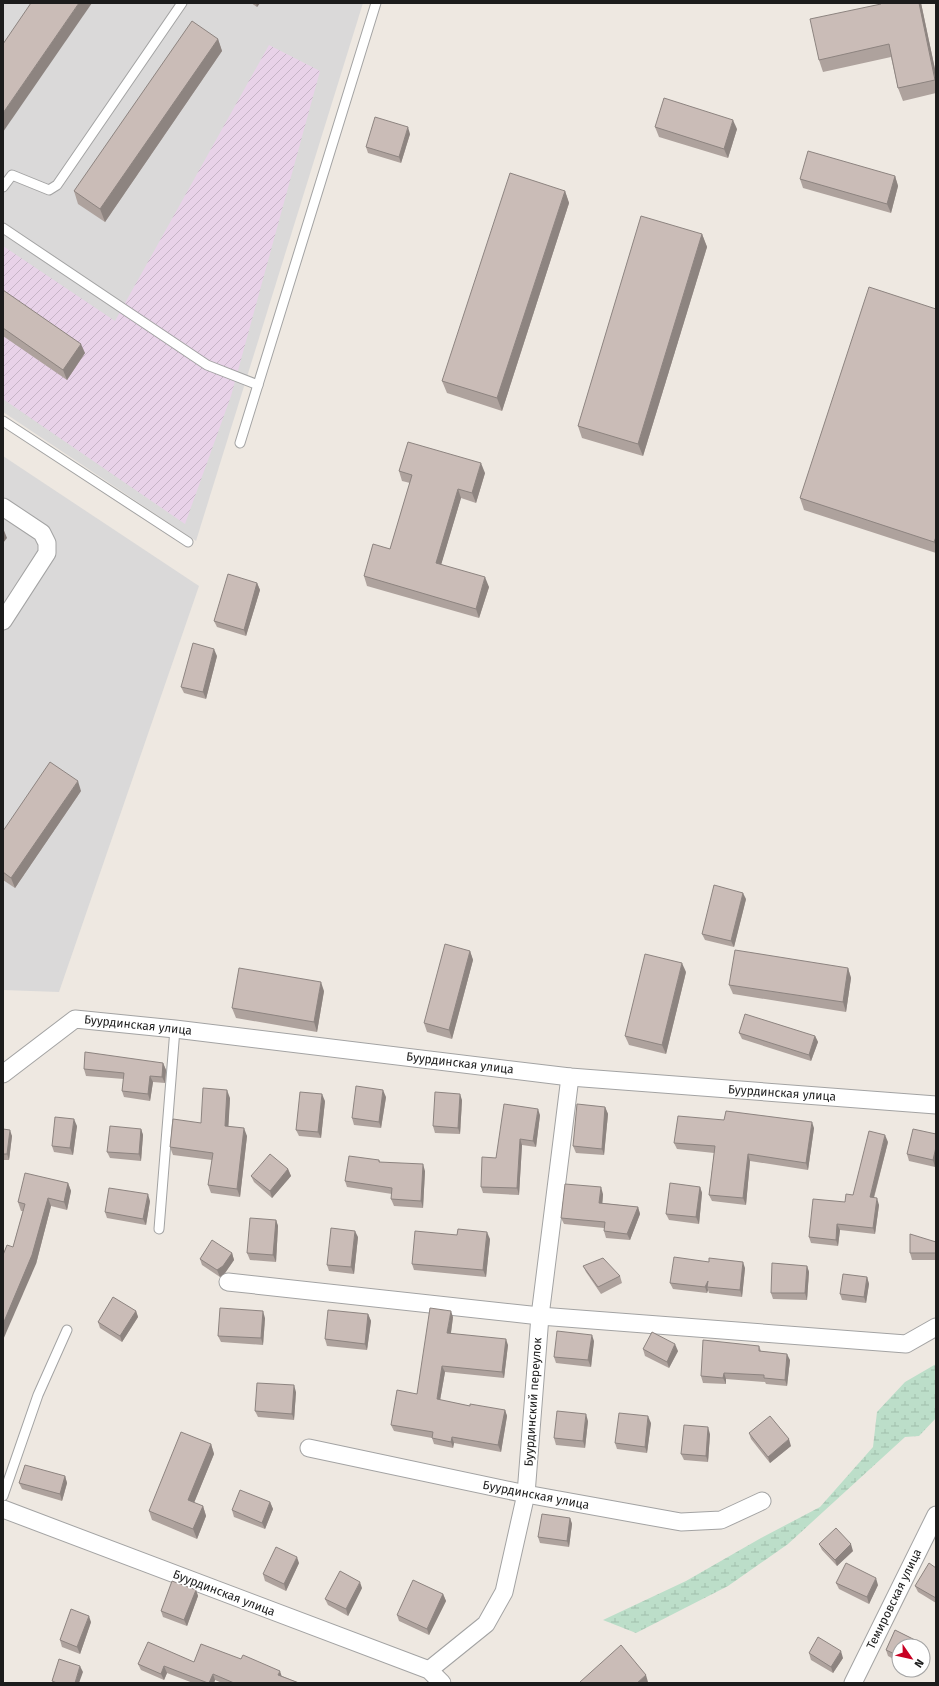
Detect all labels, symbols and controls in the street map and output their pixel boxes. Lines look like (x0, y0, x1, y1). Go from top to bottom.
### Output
street label: Буурдинская улица (83, 1012, 193, 1038)
street label: Буурдинская улица (405, 1049, 515, 1077)
street label: Буурдинская улица (728, 1082, 836, 1104)
street label: Буурдинский переулок (522, 1336, 545, 1467)
street label: Буурдинская улица (482, 1478, 590, 1512)
street label: Темировская улица (864, 1547, 924, 1651)
street label: Буурдинская улица (171, 1567, 277, 1619)
north arrow (891, 1638, 931, 1678)
text: N (911, 1657, 926, 1670)

